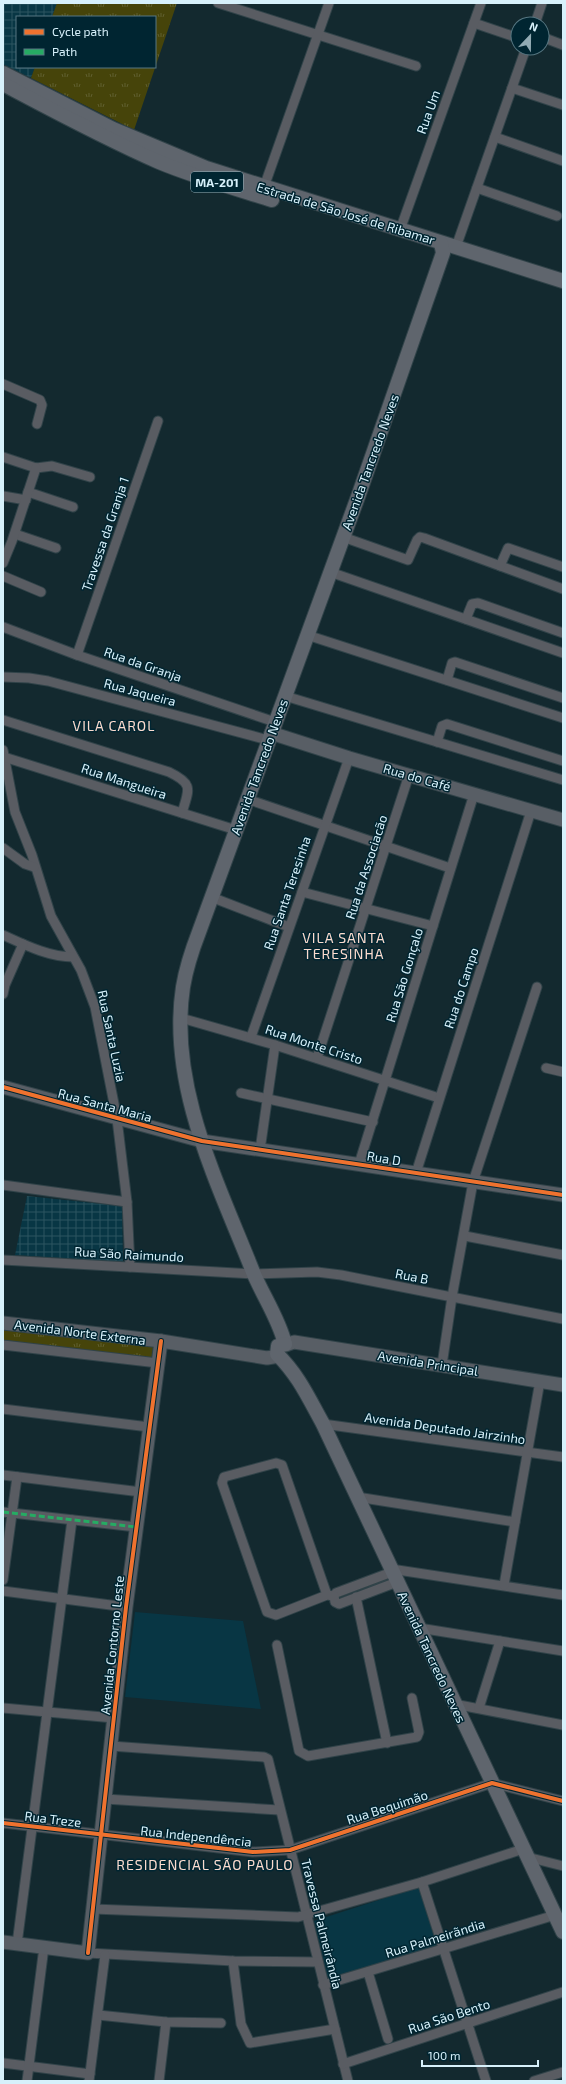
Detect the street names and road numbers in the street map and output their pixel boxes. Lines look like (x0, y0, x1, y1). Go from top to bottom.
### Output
street label: Rua Um (413, 88, 443, 136)
road number: MA-201 (191, 172, 243, 192)
street label: Estrada de São José de Ribamar (255, 178, 437, 248)
street label: Avenida Tancredo Neves (338, 392, 402, 532)
street label: Travessa da Granja 1 (78, 475, 132, 593)
street label: Rua da Granja (102, 643, 184, 685)
street label: Rua Jaqueira (102, 675, 178, 709)
street label: Avenida Tancredo Neves (227, 697, 291, 837)
street label: Rua Mangueira (79, 760, 169, 802)
street label: Rua do Café (381, 760, 453, 794)
street label: Rua da Associacão (342, 813, 390, 921)
street label: Rua Santa Teresinha (260, 834, 314, 952)
street label: Rua São Gonçalo (382, 926, 427, 1025)
street label: Rua do Campo (440, 946, 482, 1030)
street label: Rua Santa Luzia (94, 989, 130, 1083)
street label: Rua Monte Cristo (263, 1021, 365, 1067)
street label: Rua Santa Maria (56, 1085, 154, 1125)
street label: Rua D (366, 1147, 402, 1169)
street label: Rua São Raimundo (74, 1243, 184, 1265)
street label: Rua B (394, 1265, 430, 1287)
street label: Avenida Norte Externa (13, 1316, 147, 1348)
street label: Avenida Principal (377, 1347, 480, 1379)
street label: Avenida Deputado Jairzinho (363, 1409, 527, 1447)
street label: Avenida Contorno Leste (97, 1575, 127, 1715)
street label: Avenida Tancredo Neves (394, 1589, 470, 1725)
street label: Rua Bequimão (344, 1786, 430, 1828)
street label: Rua Treze (24, 1808, 82, 1830)
street label: Rua Independência (140, 1822, 252, 1850)
street label: Travessa Palmeirândia (298, 1857, 346, 1991)
street label: Rua Palmeirãndia (383, 1915, 487, 1961)
street label: Rua São Bento (406, 1995, 492, 2037)

